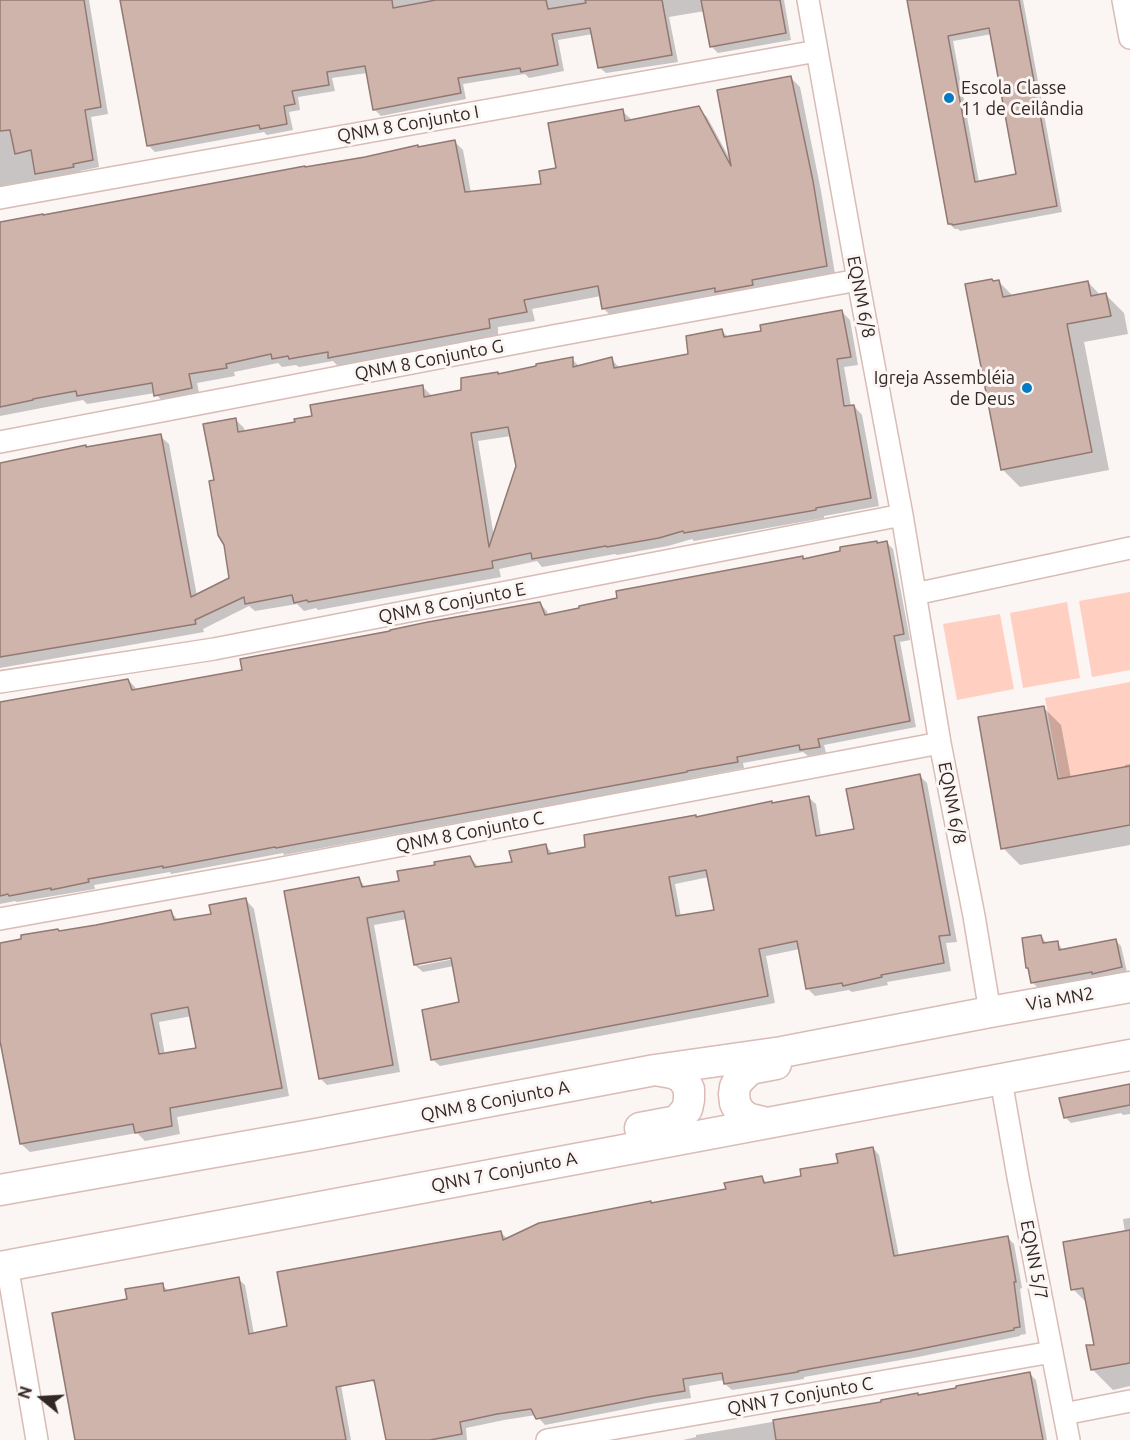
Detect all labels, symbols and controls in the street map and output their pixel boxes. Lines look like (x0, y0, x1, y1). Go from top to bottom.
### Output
place label: Escola Classe 11 de Ceilândia (961, 77, 1084, 119)
marker: Escola Classe 11 de Ceilândia (942, 91, 956, 105)
street label: QNM 8 Conjunto I (335, 101, 481, 147)
street label: EQNM 6/8 (842, 254, 880, 340)
street label: QNM 8 Conjunto G (353, 335, 505, 385)
place label: Igreja Assembléia de Deus (874, 367, 1015, 410)
marker: Igreja Assembléia de Deus (1020, 381, 1034, 395)
street label: QNM 8 Conjunto E (377, 578, 527, 628)
street label: EQNM 6/8 (933, 760, 971, 846)
street label: QNM 8 Conjunto C (394, 807, 546, 857)
street label: Via MN2 (1024, 982, 1096, 1016)
street label: QNM 8 Conjunto A (419, 1076, 571, 1126)
street label: QNN 7 Conjunto A (429, 1147, 579, 1197)
street label: EQNN 5/7 (1016, 1218, 1052, 1302)
north arrow (12, 1368, 72, 1428)
street label: QNN 7 Conjunto C (725, 1373, 875, 1419)
text: N (14, 1384, 35, 1401)

